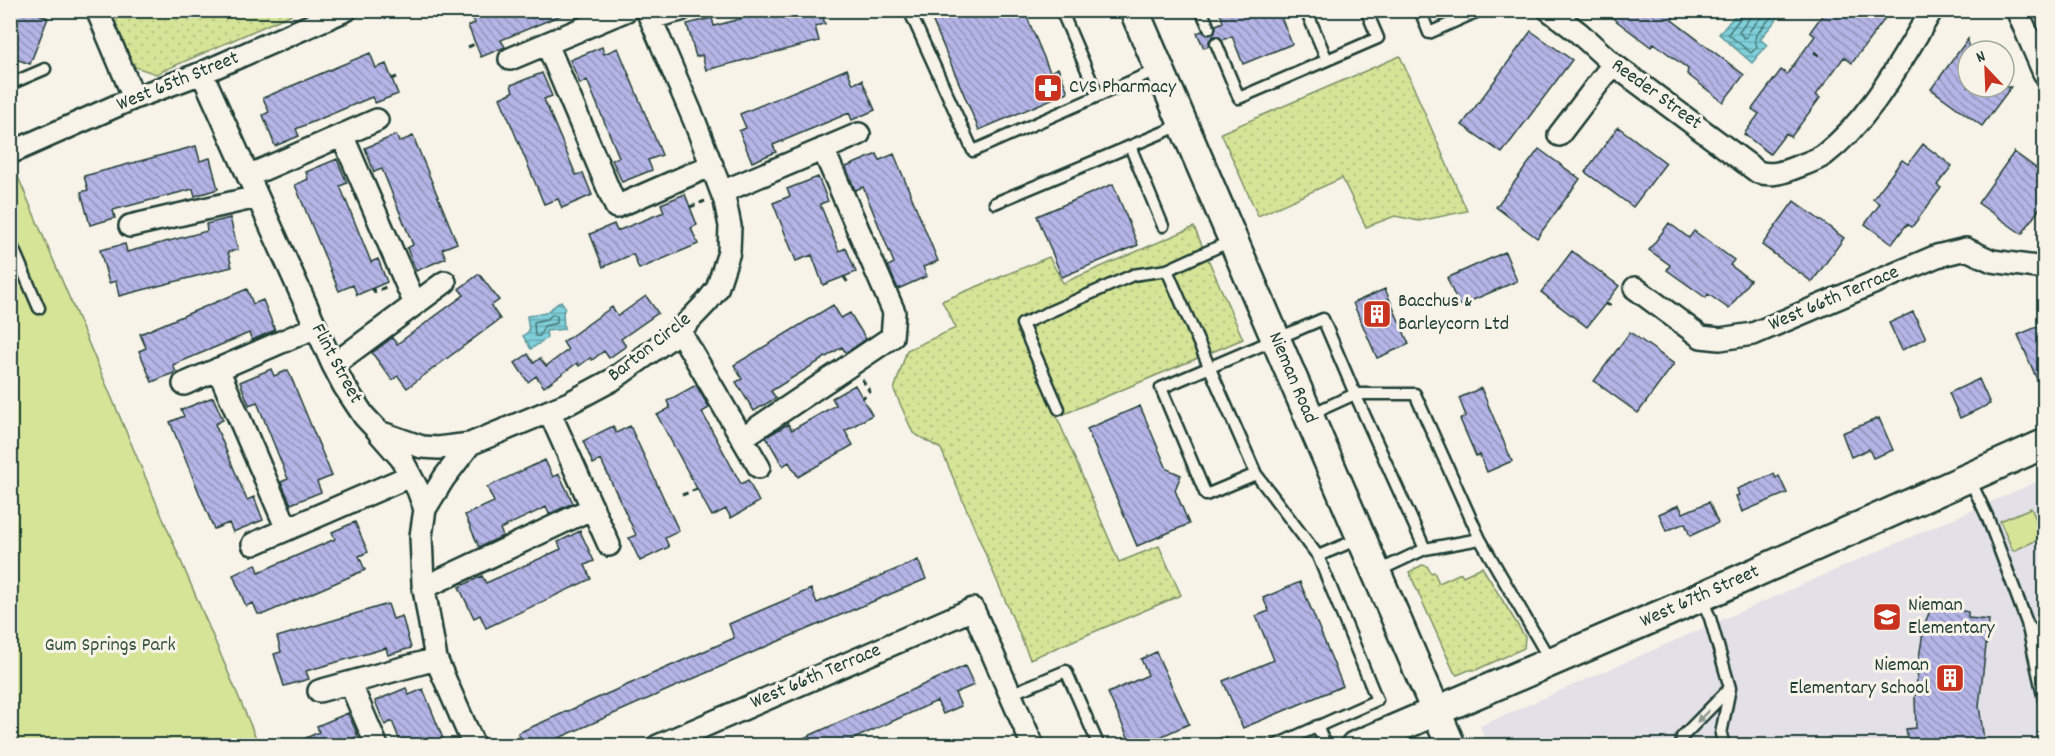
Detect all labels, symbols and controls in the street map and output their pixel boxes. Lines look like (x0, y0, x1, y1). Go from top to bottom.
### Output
north arrow (1956, 39, 2016, 99)
street label: West 65th Street (113, 45, 243, 119)
text: N (1973, 45, 1989, 70)
street label: Reeder Street (1605, 52, 1707, 138)
pharmacy icon: CVS Pharmacy (1032, 72, 1064, 104)
place label: CVS Pharmacy (1069, 74, 1177, 102)
street label: West 66th Terrace (1764, 259, 1904, 339)
place label: Bacchus & Barleycorn Ltd (1398, 288, 1509, 339)
building icon: Bacchus & Barleycorn Ltd (1361, 298, 1393, 330)
street label: Barton Circle (602, 306, 698, 389)
street label: Flint Street (303, 319, 369, 409)
street label: Nieman Road (1260, 328, 1324, 428)
street label: West 67th Street (1636, 558, 1764, 636)
place label: Nieman Elementary (1908, 592, 1996, 643)
school or university icon: Nieman Elementary (1871, 601, 1903, 633)
park label: Gum Springs Park (44, 632, 176, 660)
street label: West 66th Terrace (746, 637, 886, 717)
place label: Nieman Elementary School (1789, 652, 1929, 703)
building icon: Nieman Elementary School (1934, 662, 1966, 694)
one-way arrow (1696, 708, 1710, 723)

